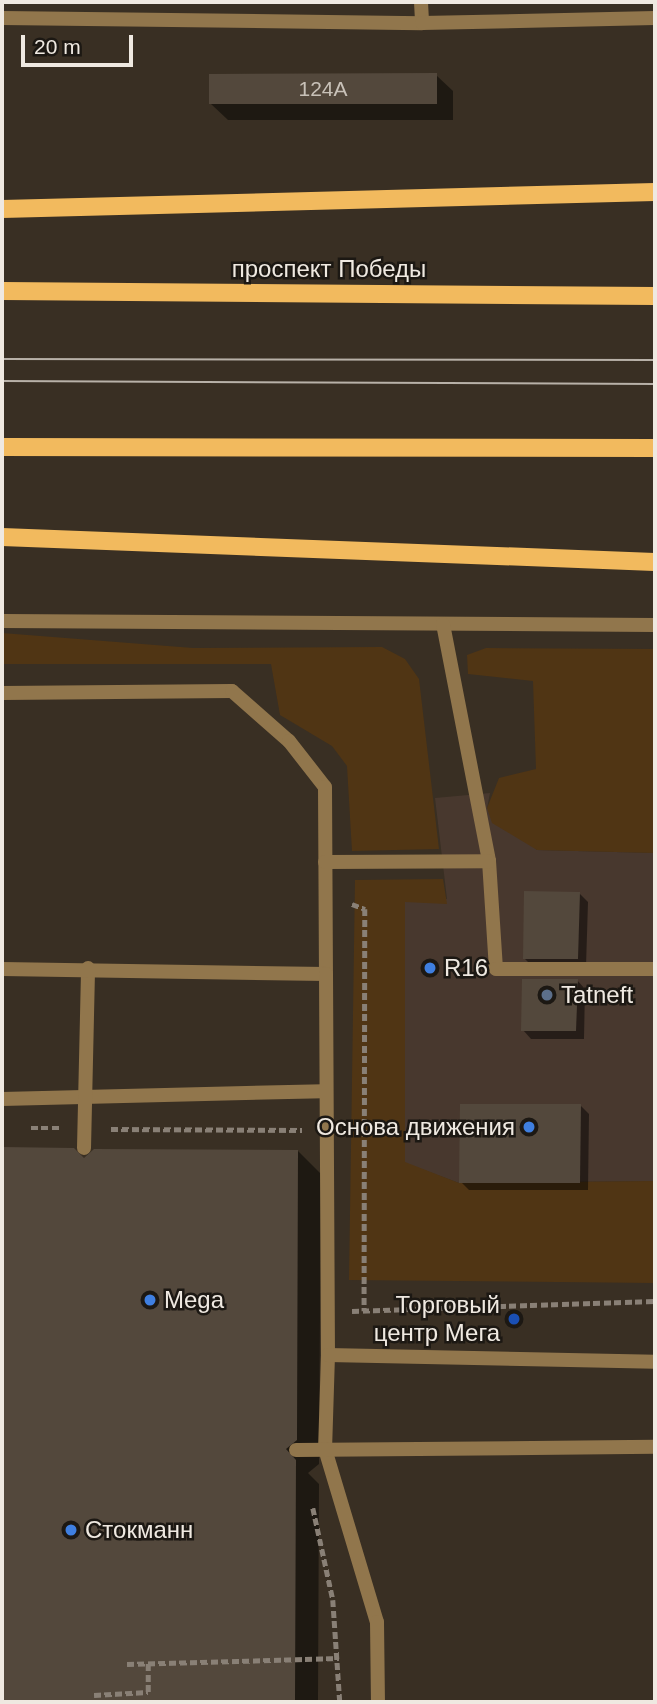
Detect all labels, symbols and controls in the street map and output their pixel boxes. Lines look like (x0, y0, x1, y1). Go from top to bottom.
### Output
scale bar (24, 21, 136, 65)
text: 20 m (34, 35, 81, 58)
house number: 124А (298, 76, 348, 102)
street label: проспект Победы (232, 255, 426, 283)
place label: R16 (444, 954, 488, 982)
marker: R16 (422, 960, 438, 976)
place label: Tatneft (561, 981, 633, 1009)
marker: Tatneft (539, 987, 555, 1003)
place label: Основа движения (316, 1113, 515, 1141)
marker: Основа движения (521, 1119, 537, 1135)
place label: Mega (164, 1286, 224, 1314)
place label: Торговый центр Мега (374, 1291, 500, 1347)
marker: Mega (142, 1292, 158, 1308)
marker: Торговый центр Мега (506, 1311, 522, 1327)
place label: Стокманн (85, 1516, 193, 1544)
marker: Стокманн (63, 1522, 79, 1538)

